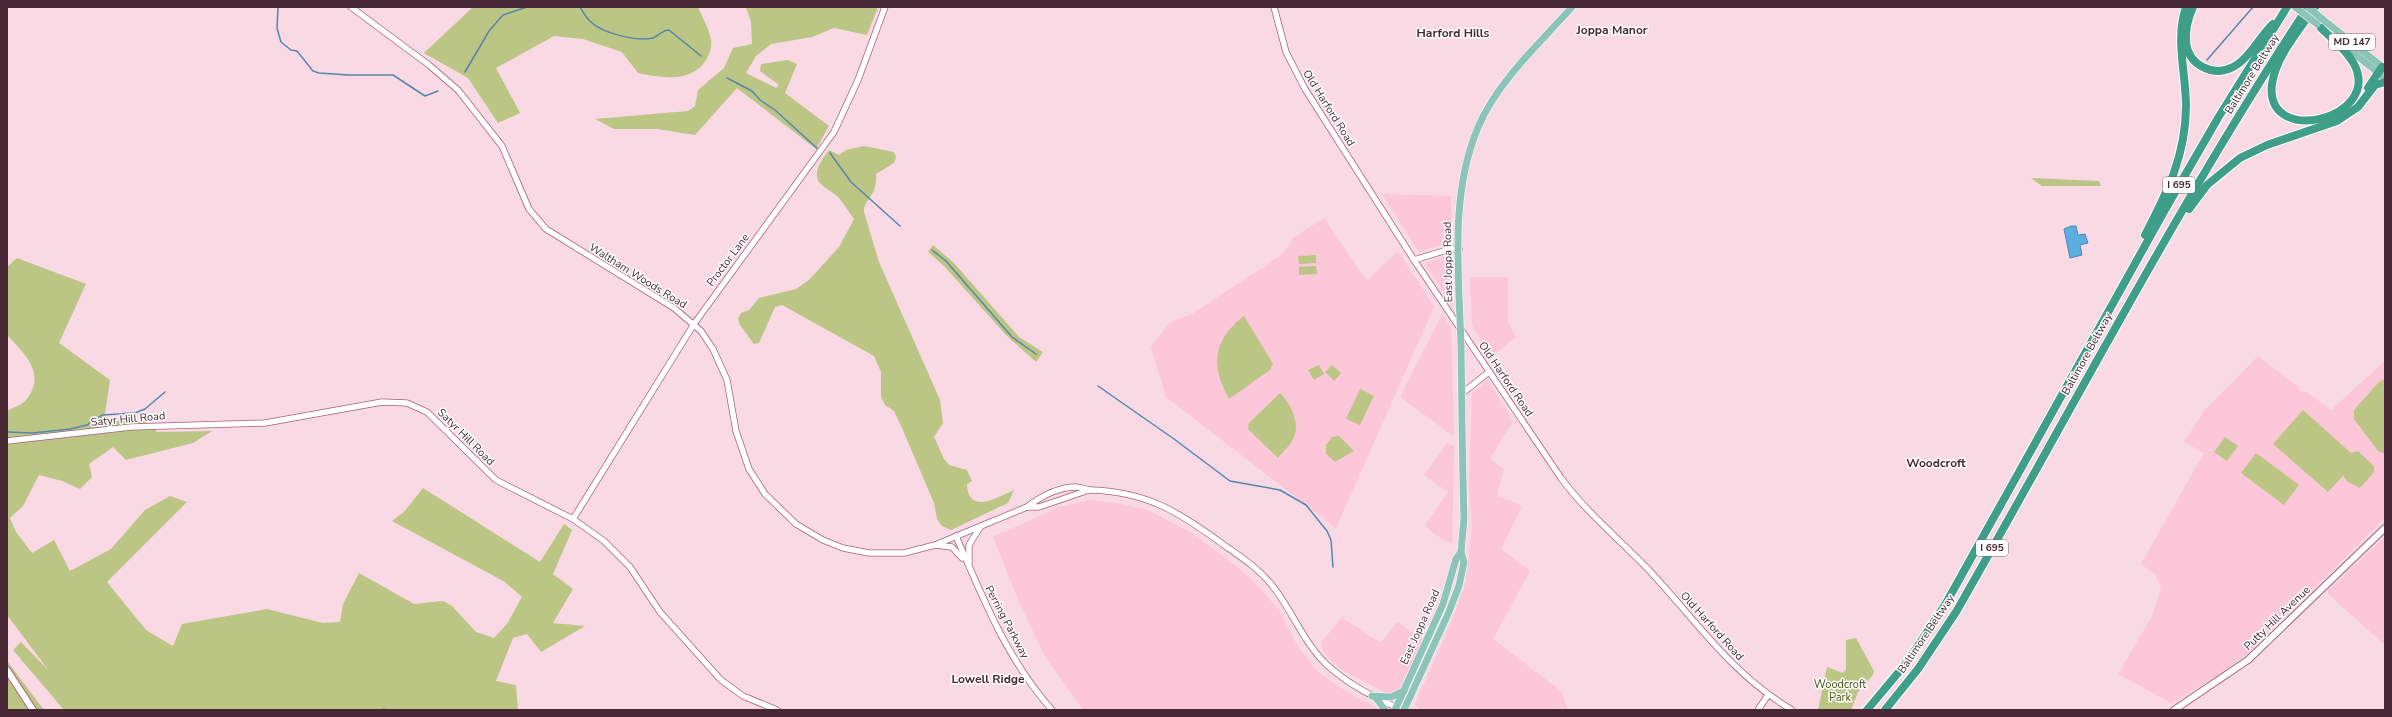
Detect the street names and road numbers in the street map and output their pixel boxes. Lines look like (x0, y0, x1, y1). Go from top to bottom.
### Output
street label: Baltimore Beltway (2221, 31, 2283, 117)
road number: MD 147 (2329, 34, 2375, 50)
street label: Old Harford Road (1299, 67, 1359, 149)
road number: I 695 (2163, 177, 2195, 193)
street label: East Joppa Road (1440, 221, 1456, 303)
street label: Proctor Lane (703, 230, 753, 289)
street label: Waltham Woods Road (586, 240, 690, 312)
street label: Baltimore Beltway (2058, 310, 2116, 398)
street label: Old Harford Road (1475, 338, 1537, 420)
street label: Satyr Hill Road (434, 405, 498, 469)
street label: Satyr Hill Road (90, 408, 166, 430)
road number: I 695 (1976, 540, 2008, 556)
street label: Putty Hill Avenue (2241, 582, 2314, 654)
street label: Perring Parkway (981, 583, 1033, 662)
street label: East Joppa Road (1397, 587, 1443, 667)
street label: Old Harford Road (1677, 588, 1747, 664)
street label: Baltimore Beltway (1894, 591, 1958, 676)

